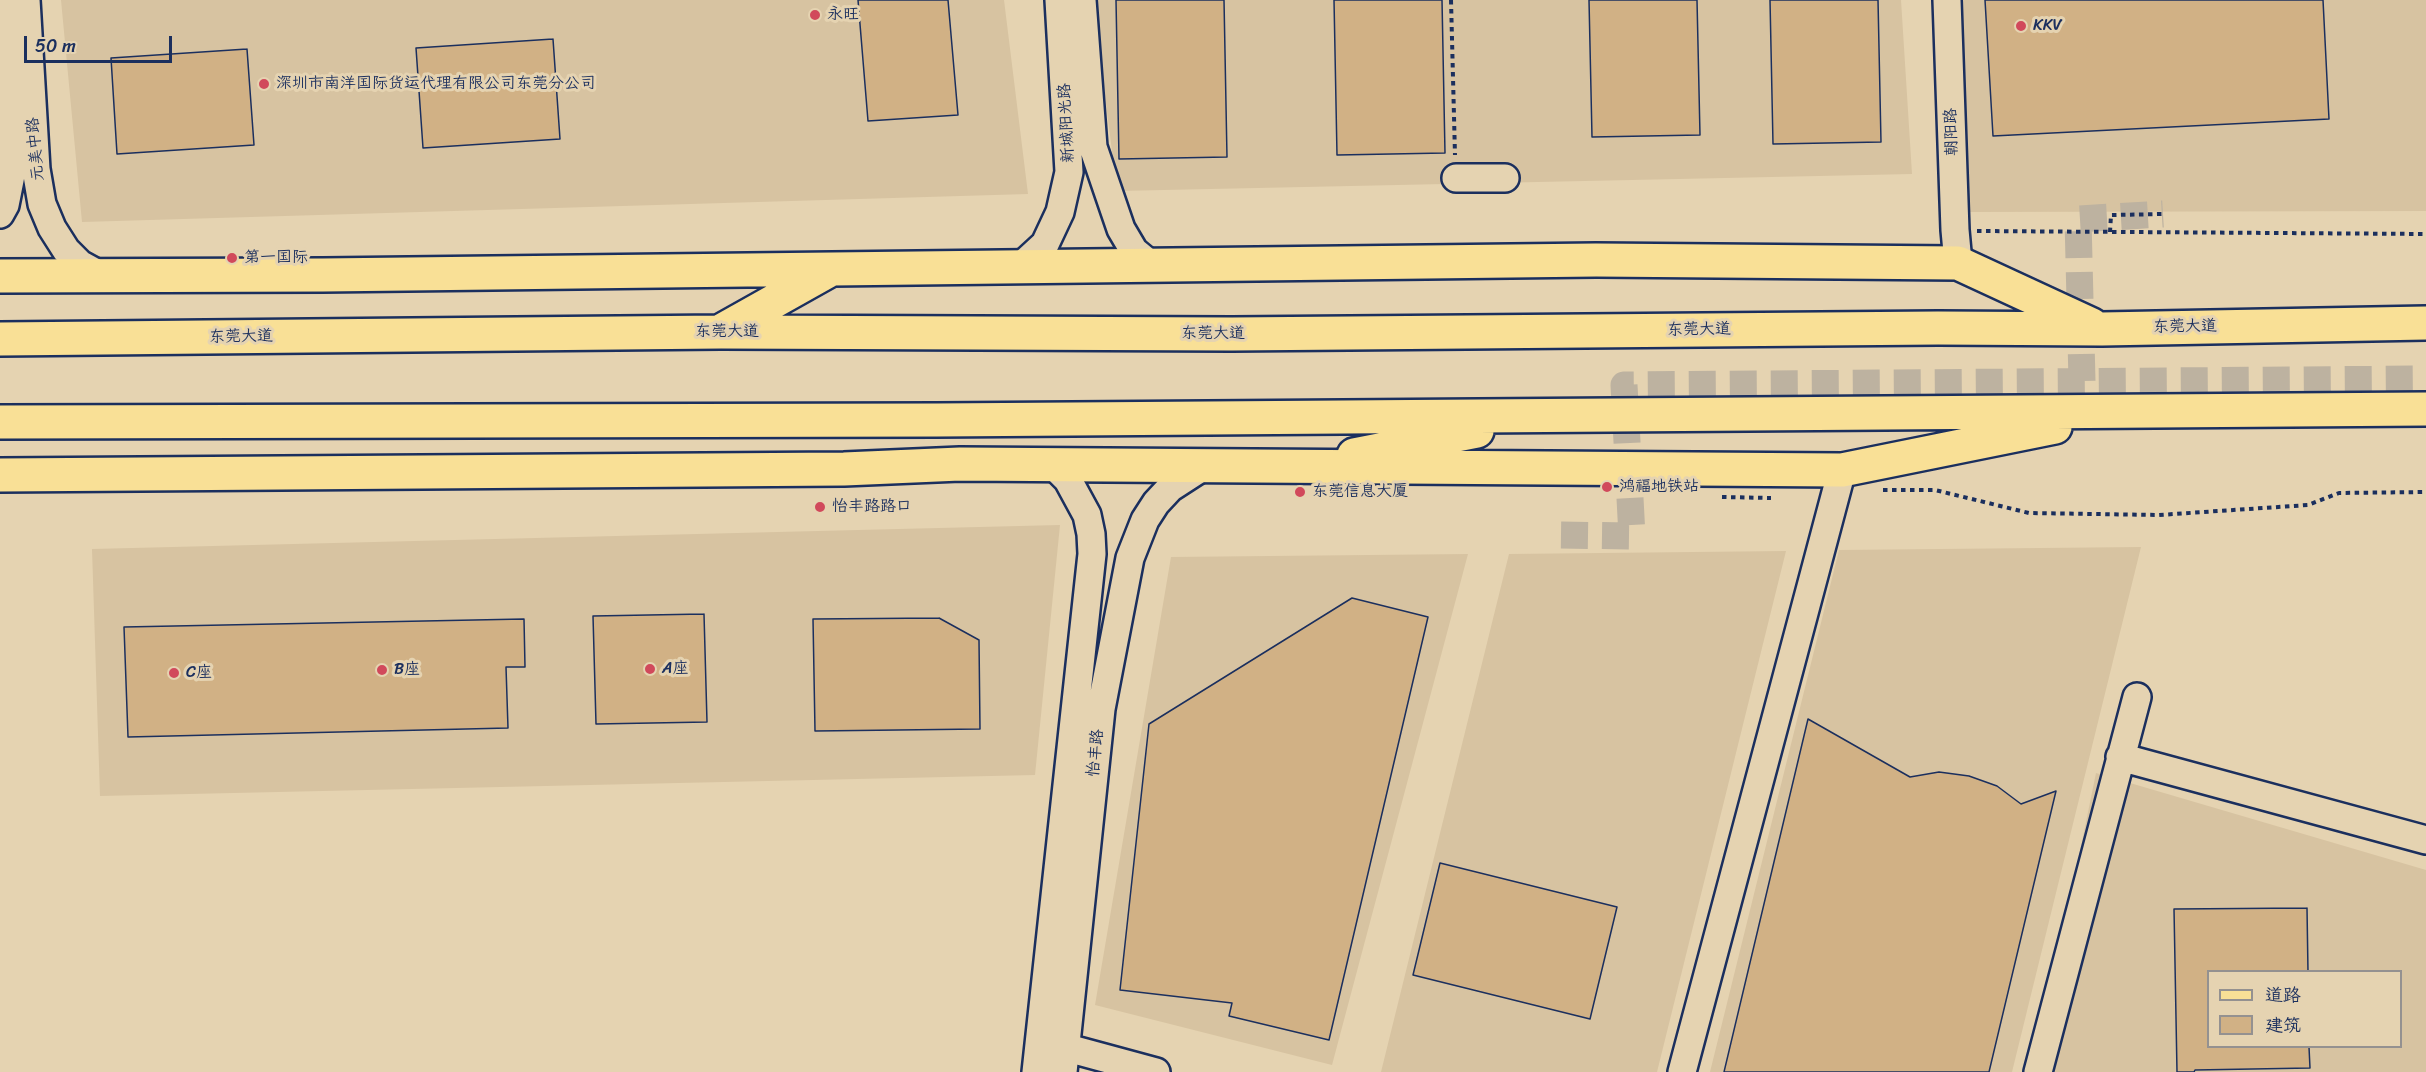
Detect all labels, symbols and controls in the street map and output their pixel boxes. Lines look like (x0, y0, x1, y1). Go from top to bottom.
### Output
place label: 永旺 (827, 5, 859, 25)
marker: 永旺 (808, 8, 822, 22)
place label: KKV (2033, 16, 2062, 36)
marker: KKV (2014, 19, 2028, 33)
scale bar (27, 24, 176, 62)
text: 50 m (35, 30, 76, 62)
place label: 深圳市南洋国际货运代理有限公司东莞分公司 (276, 74, 596, 94)
marker: 深圳市南洋国际货运代理有限公司东莞分公司 (257, 77, 271, 91)
street label: 新城阳光路 (1055, 83, 1079, 163)
street label: 朝阳路 (1942, 108, 1962, 156)
street label: 元美中路 (24, 116, 48, 182)
place label: 第一国际 (244, 248, 308, 268)
marker: 第一国际 (225, 251, 239, 265)
street label: 东莞大道 (2153, 317, 2217, 337)
street label: 东莞大道 (1667, 320, 1731, 340)
street label: 东莞大道 (695, 322, 759, 342)
street label: 东莞大道 (1181, 324, 1245, 344)
street label: 东莞大道 (209, 327, 273, 347)
place label: 鸿福地铁站 (1619, 477, 1699, 497)
marker: 鸿福地铁站 (1600, 480, 1614, 494)
place label: 东莞信息大厦 (1312, 482, 1408, 502)
marker: 东莞信息大厦 (1293, 485, 1307, 499)
place label: 怡丰路路口 (832, 497, 912, 517)
marker: 怡丰路路口 (813, 500, 827, 514)
place label: A座 (662, 659, 688, 679)
place label: B座 (394, 660, 420, 680)
marker: A座 (643, 662, 657, 676)
place label: C座 (186, 663, 212, 683)
marker: B座 (375, 663, 389, 677)
marker: C座 (167, 666, 181, 680)
street label: 怡丰路 (1084, 728, 1108, 778)
legend (2207, 970, 2402, 1048)
text: 道路 (2265, 979, 2301, 1011)
text: 建筑 (2265, 1009, 2301, 1041)

